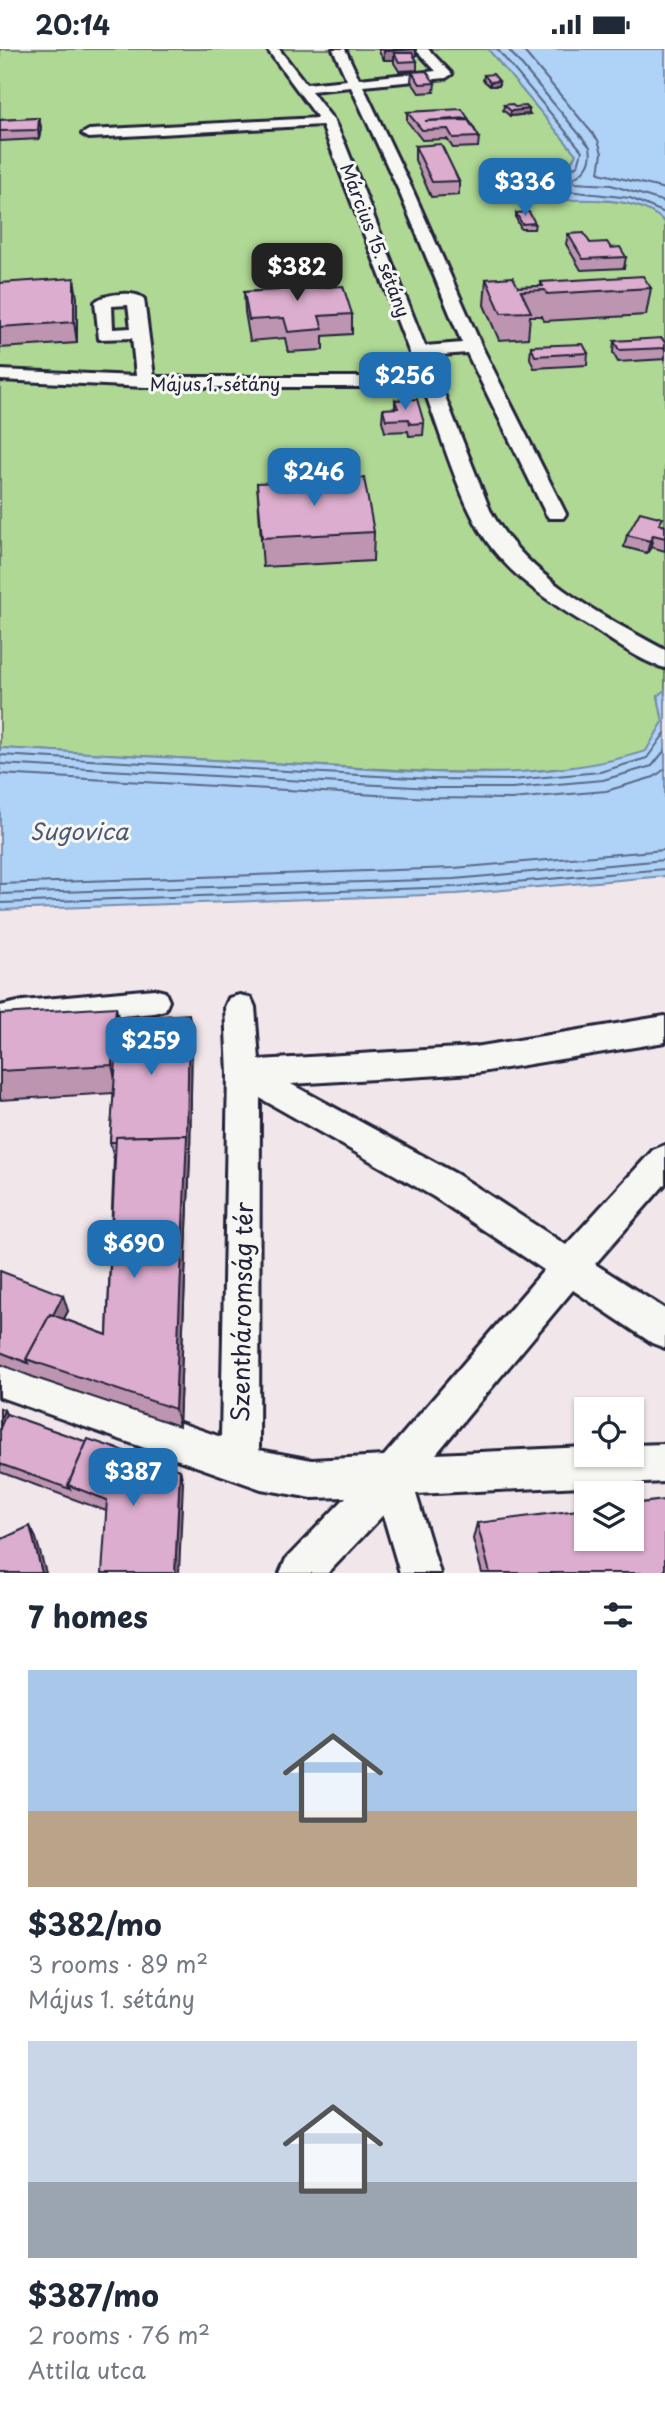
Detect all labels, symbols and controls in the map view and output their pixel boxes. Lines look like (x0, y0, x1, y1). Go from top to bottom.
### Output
text: 20:14 (35, 5, 110, 44)
street label: Március 15. sétány (334, 159, 418, 321)
pin: $336 (484, 159, 566, 218)
text: $336 (494, 163, 556, 198)
pin: $382 (256, 243, 338, 303)
text: $382 (268, 248, 326, 283)
pin: $256 (364, 353, 446, 412)
text: $256 (375, 357, 435, 392)
street label: Május 1. sétány (150, 370, 280, 397)
pin: $246 (273, 449, 355, 508)
text: $246 (284, 453, 344, 488)
water label: Sugovica (30, 813, 129, 848)
pin: $259 (110, 1017, 192, 1077)
text: $259 (122, 1022, 180, 1057)
street label: Szentháromság tér (221, 1201, 261, 1422)
pin: $690 (93, 1221, 175, 1280)
text: $690 (103, 1225, 165, 1260)
map controls (574, 1397, 644, 1551)
button: locate (574, 1397, 644, 1467)
pin: $387 (92, 1449, 174, 1508)
text: $387 (105, 1453, 161, 1488)
button: layers (574, 1481, 644, 1551)
text: 7 homes (28, 1593, 148, 1638)
icon: filters (599, 1596, 637, 1634)
icon: home (270, 1715, 396, 1841)
text: $382/mo (28, 1901, 162, 1946)
text: 3 rooms · 89 m² (28, 1946, 208, 1981)
text: Május 1. sétány (28, 1981, 195, 2016)
icon: home (270, 2086, 396, 2212)
text: $387/mo (28, 2272, 159, 2317)
text: 2 rooms · 76 m² (28, 2317, 210, 2352)
text: Attila utca (28, 2352, 146, 2387)

